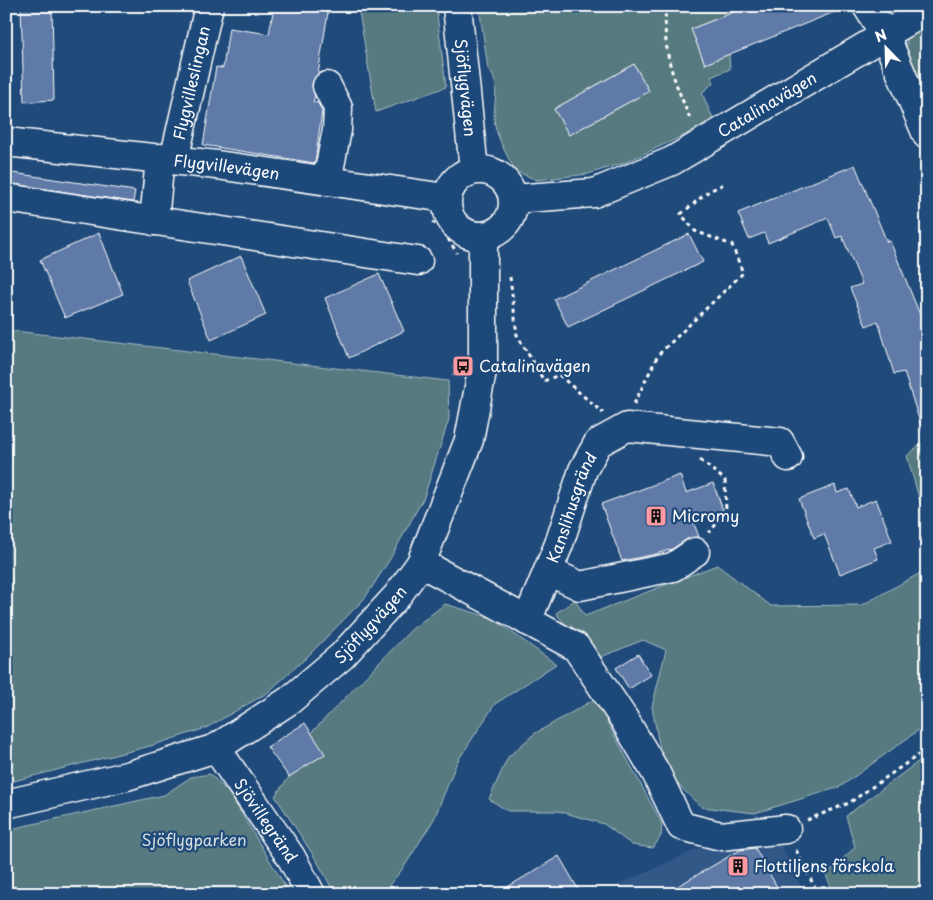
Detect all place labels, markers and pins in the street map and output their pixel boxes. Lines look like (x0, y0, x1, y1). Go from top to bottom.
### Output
place label: Catalinavägen (479, 353, 591, 377)
bus stop icon: Catalinavägen (451, 354, 475, 378)
place label: Micromy (672, 503, 739, 527)
building icon: Micromy (644, 504, 668, 528)
place label: Flottiljens förskola (754, 853, 894, 877)
building icon: Flottiljens förskola (726, 854, 750, 878)

